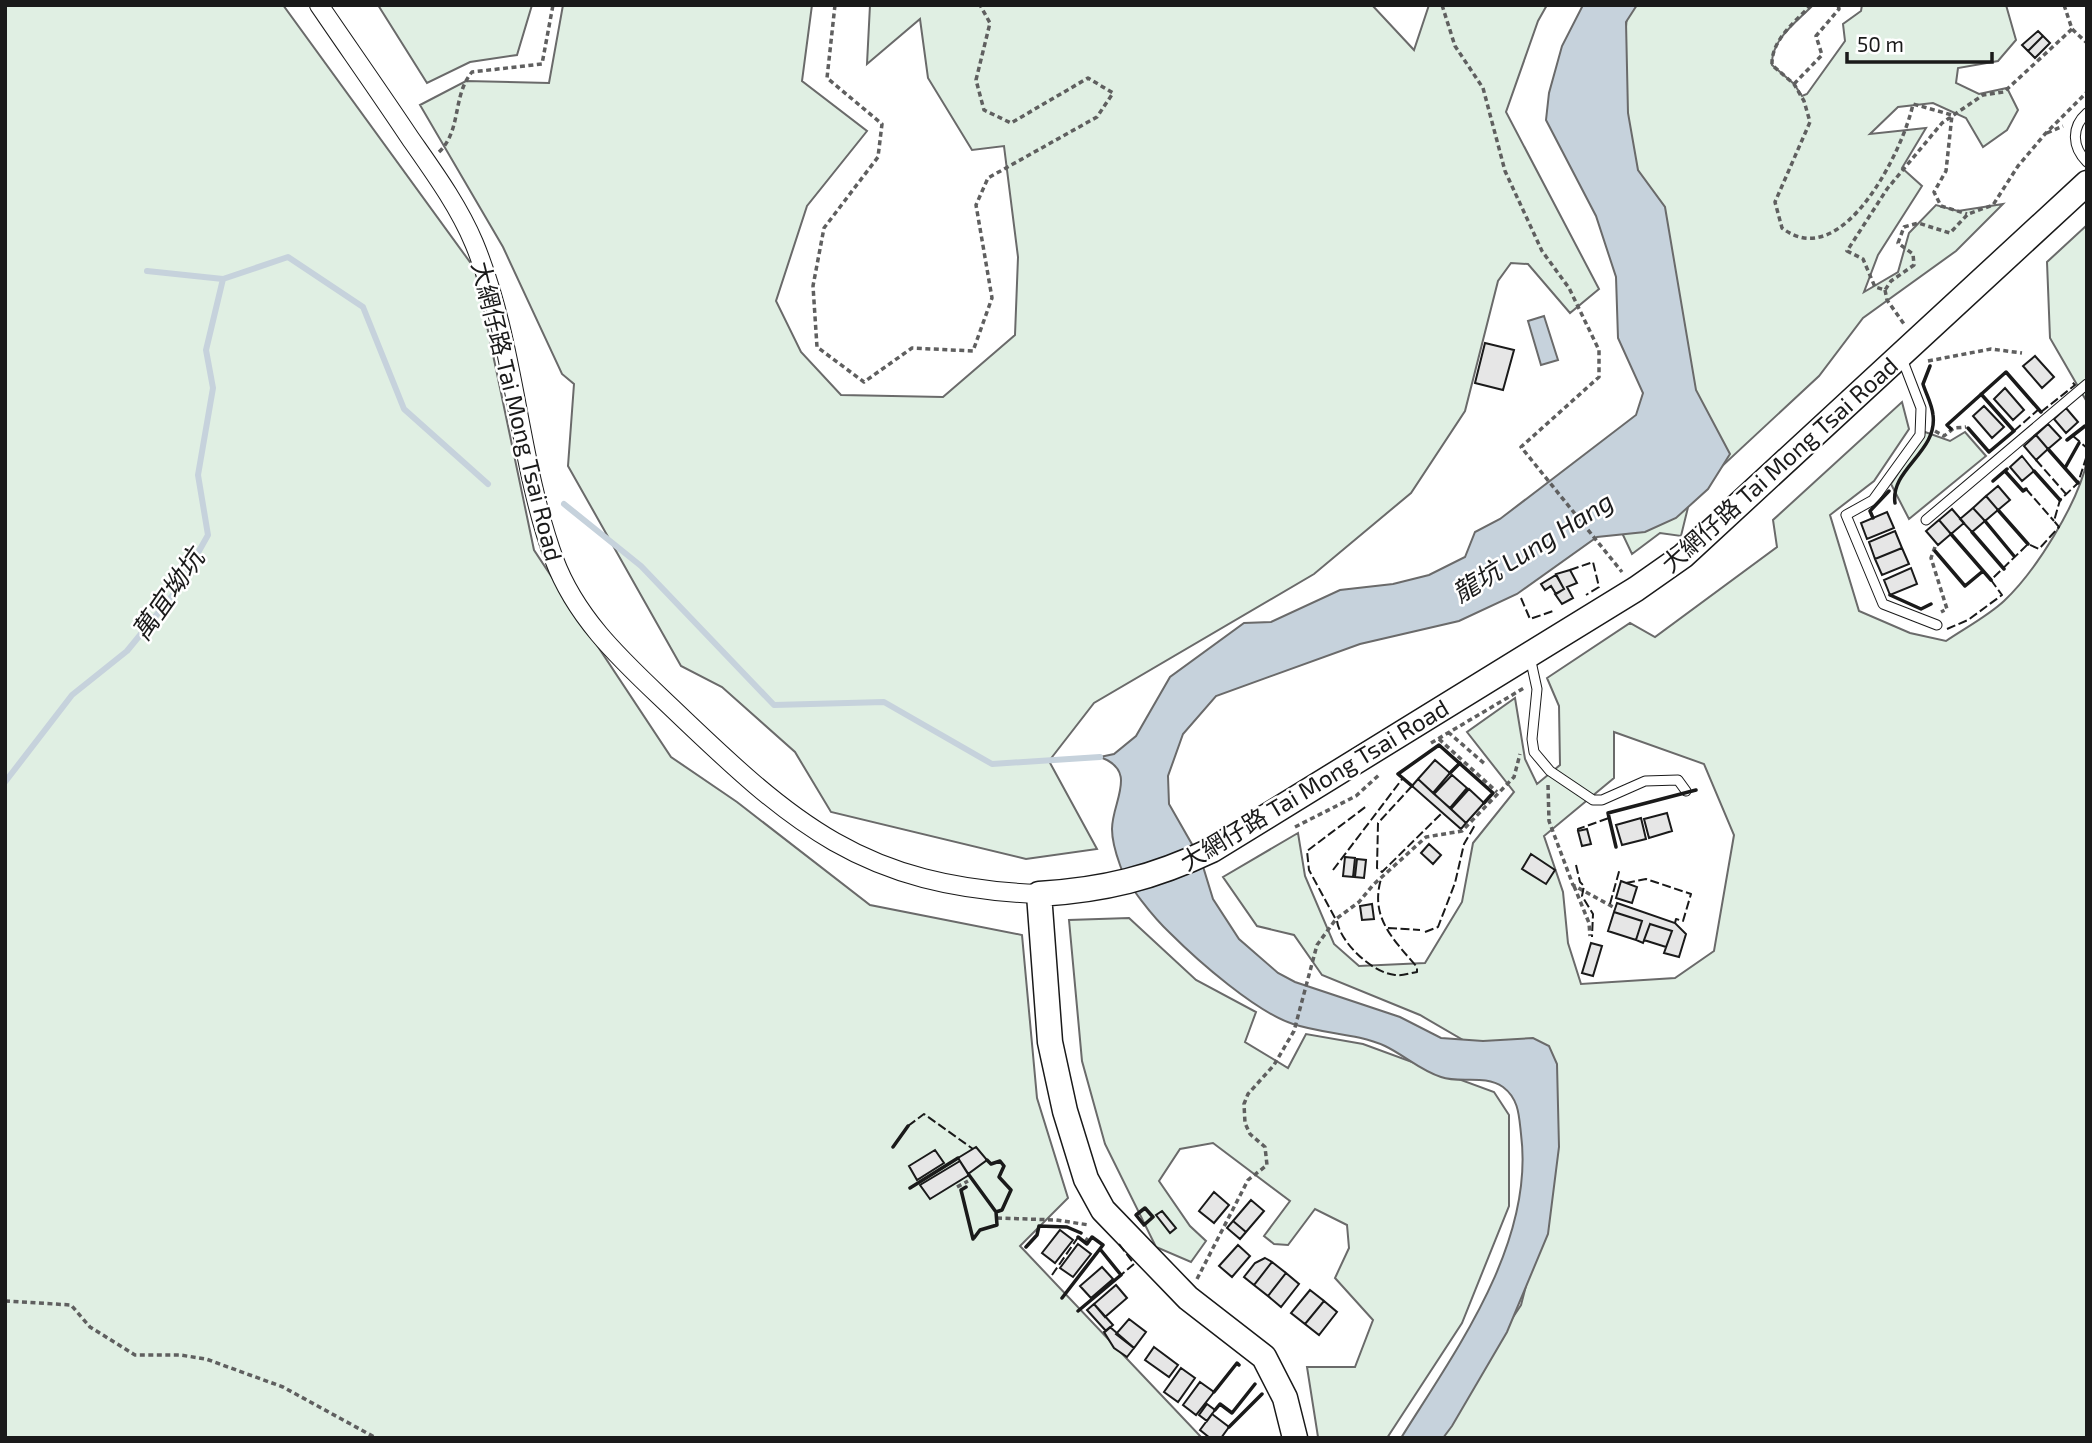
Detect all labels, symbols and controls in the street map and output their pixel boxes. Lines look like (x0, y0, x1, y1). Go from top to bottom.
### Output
scale bar (1847, 21, 1992, 65)
text: 50 m (1857, 31, 1904, 56)
street label: 大網仔路 Tai Mong Tsai Road (467, 258, 569, 564)
street label: 大網仔路 Tai Mong Tsai Road (1655, 350, 1903, 578)
water label: 龍坑 Lung Hang (1446, 484, 1618, 608)
water label: 萬宜坳坑 (124, 539, 212, 645)
street label: 大網仔路 Tai Mong Tsai Road (1175, 692, 1453, 876)

